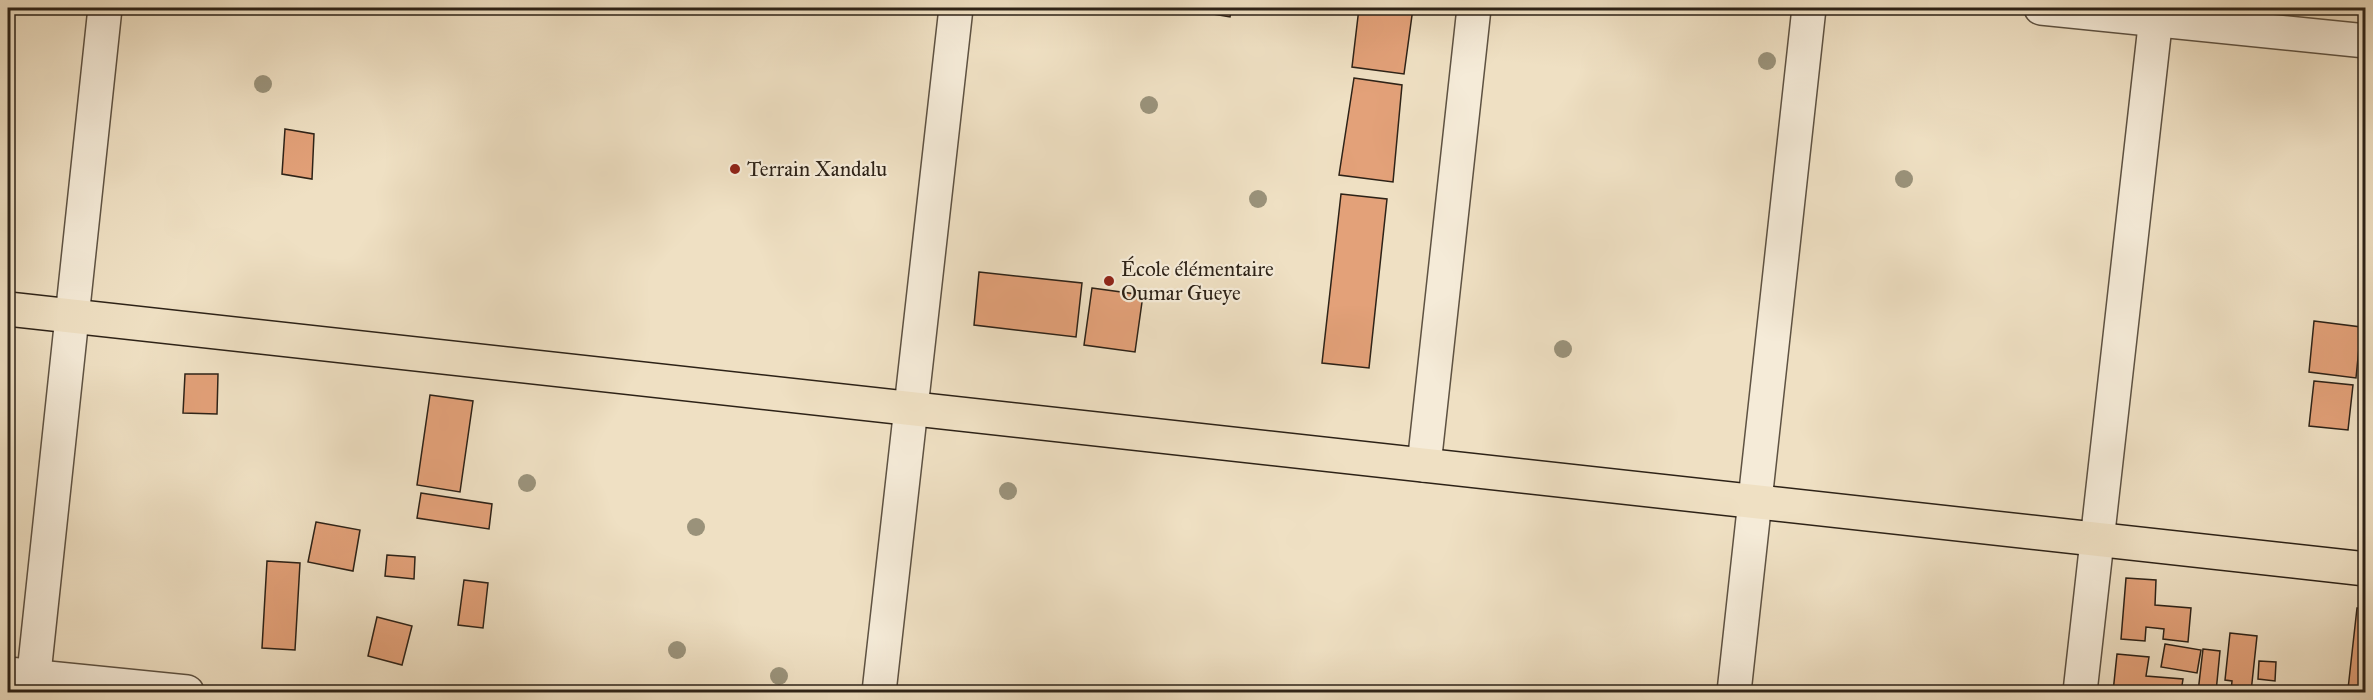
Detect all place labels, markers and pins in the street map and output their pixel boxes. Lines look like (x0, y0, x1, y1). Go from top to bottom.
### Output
place label: Terrain Xandalu (747, 156, 887, 182)
marker: Terrain Xandalu (728, 162, 742, 176)
place label: École élémentaire Oumar Gueye (1121, 255, 1274, 306)
marker: École élémentaire Oumar Gueye (1102, 274, 1116, 288)

